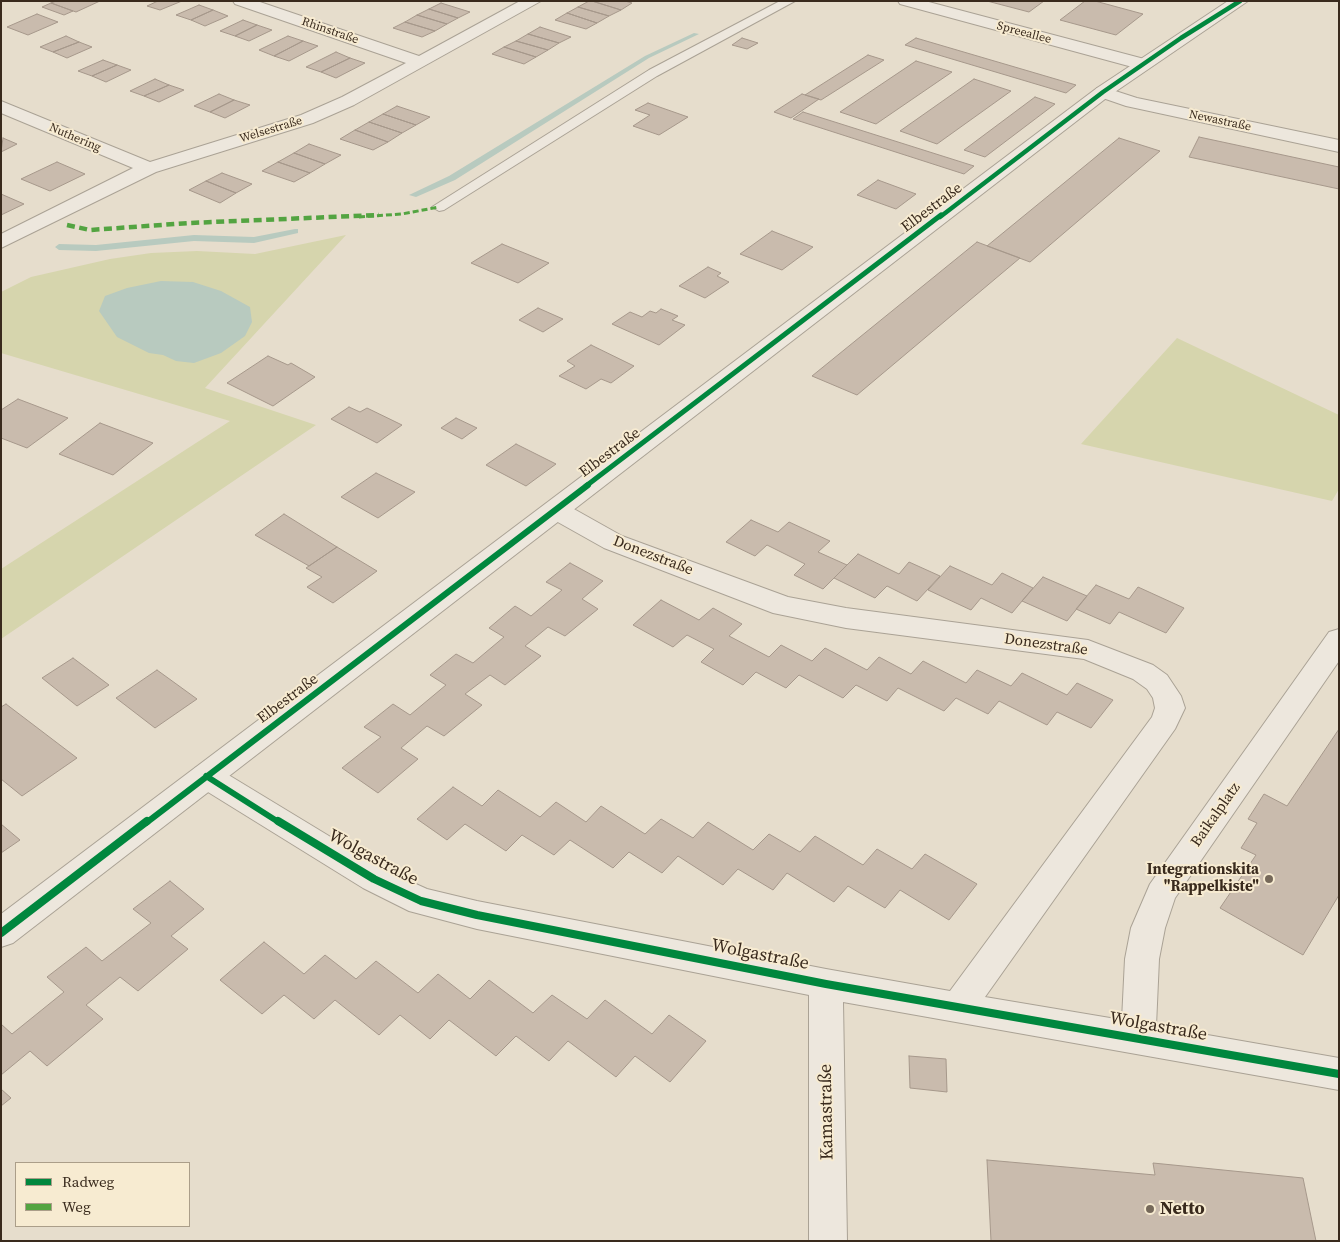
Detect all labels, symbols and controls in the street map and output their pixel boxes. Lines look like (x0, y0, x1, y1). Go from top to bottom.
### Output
street label: Rhinstraße (300, 15, 360, 47)
street label: Spreeallee (995, 19, 1053, 47)
street label: Newastraße (1188, 107, 1252, 135)
street label: Welsestraße (238, 114, 304, 146)
street label: Nuthering (47, 121, 103, 155)
street label: Elbestraße (898, 179, 966, 237)
street label: Elbestraße (576, 424, 644, 482)
street label: Donezstraße (610, 533, 696, 579)
street label: Donezstraße (1003, 630, 1089, 660)
street label: Elbestraße (254, 670, 322, 728)
street label: Baikalplatz (1187, 780, 1245, 850)
street label: Wolgastraße (324, 825, 422, 891)
place label: Integrationskita "Rappelkiste" (1147, 861, 1259, 896)
marker: Integrationskita "Rappelkiste" (1263, 873, 1275, 885)
street label: Wolgastraße (709, 935, 811, 975)
street label: Wolgastraße (1107, 1008, 1209, 1046)
street label: Kamastraße (815, 1064, 839, 1160)
legend (15, 1162, 190, 1227)
text: Radweg (62, 1171, 114, 1192)
text: Weg (62, 1196, 91, 1217)
place label: Netto (1160, 1198, 1205, 1220)
marker: Netto (1144, 1203, 1156, 1215)

